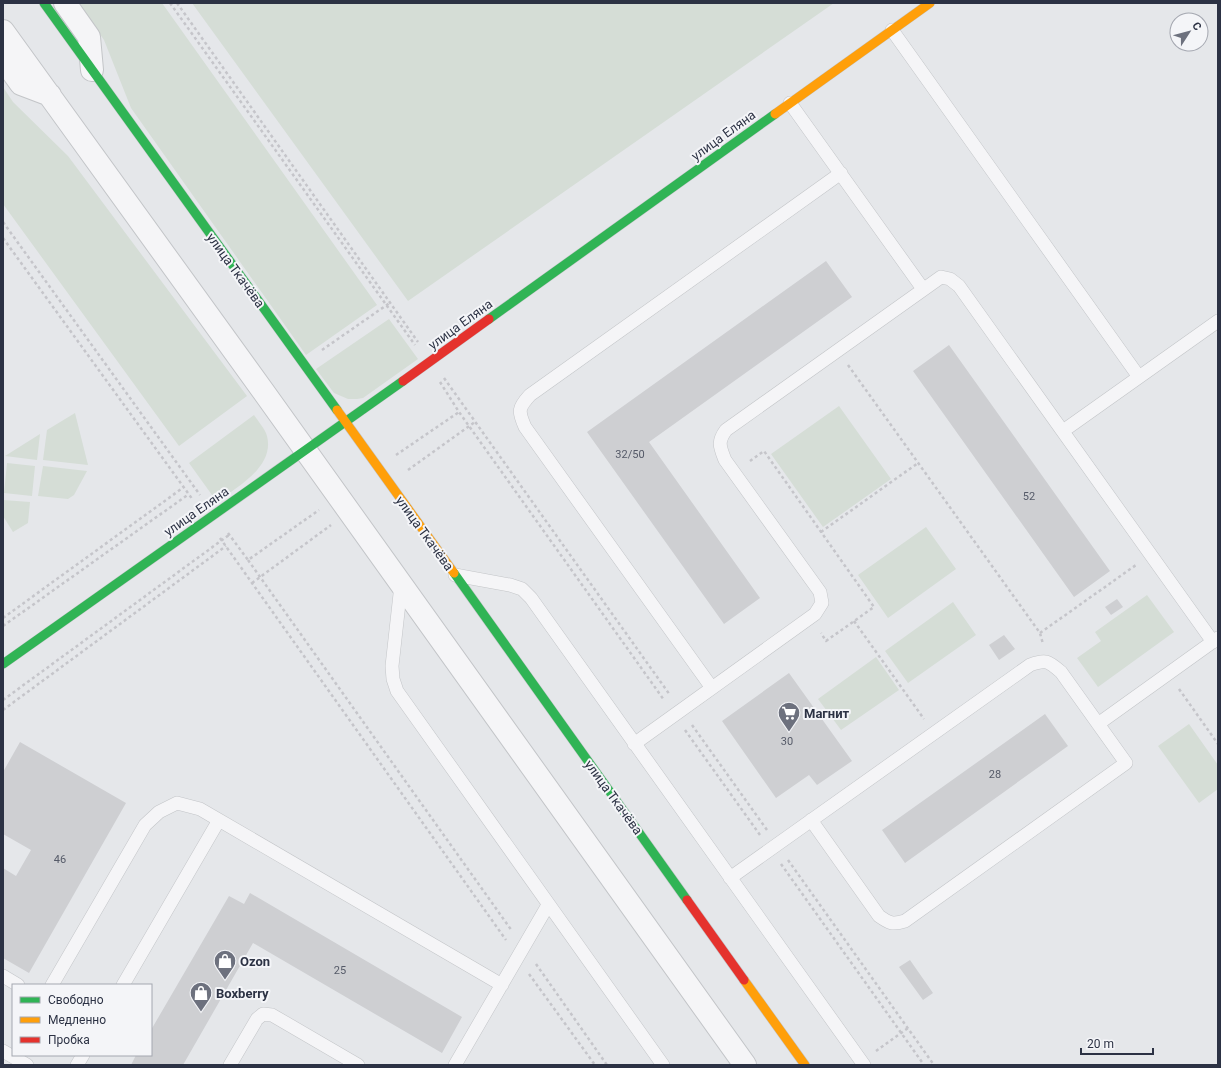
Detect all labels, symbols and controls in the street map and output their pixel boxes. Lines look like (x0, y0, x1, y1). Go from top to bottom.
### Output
north arrow (1169, 12, 1209, 52)
text: С (1189, 20, 1204, 33)
street label: улица Еляна (688, 107, 758, 164)
street label: улица Ткачёва (204, 230, 268, 310)
street label: улица Еляна (425, 296, 495, 353)
house number: 32/50 (615, 448, 645, 461)
street label: улица Еляна (161, 484, 232, 539)
house number: 52 (1023, 490, 1035, 503)
street label: улица Ткачёва (393, 493, 457, 573)
supermarket icon: Магнит (776, 700, 802, 733)
place label: Магнит (804, 706, 850, 721)
house number: 30 (781, 735, 793, 748)
street label: улица Ткачёва (582, 757, 646, 837)
house number: 28 (989, 768, 1001, 781)
house number: 46 (54, 853, 66, 866)
shop icon: Ozon (212, 948, 238, 981)
place label: Ozon (240, 954, 270, 969)
house number: 25 (334, 964, 346, 977)
shop icon: Boxberry (188, 980, 214, 1013)
legend (12, 984, 152, 1056)
place label: Boxberry (216, 986, 269, 1001)
text: Свободно (48, 993, 104, 1007)
text: Медленно (48, 1013, 106, 1027)
scale bar (1081, 1030, 1153, 1056)
text: Пробка (48, 1033, 90, 1047)
text: 20 m (1087, 1037, 1114, 1051)

